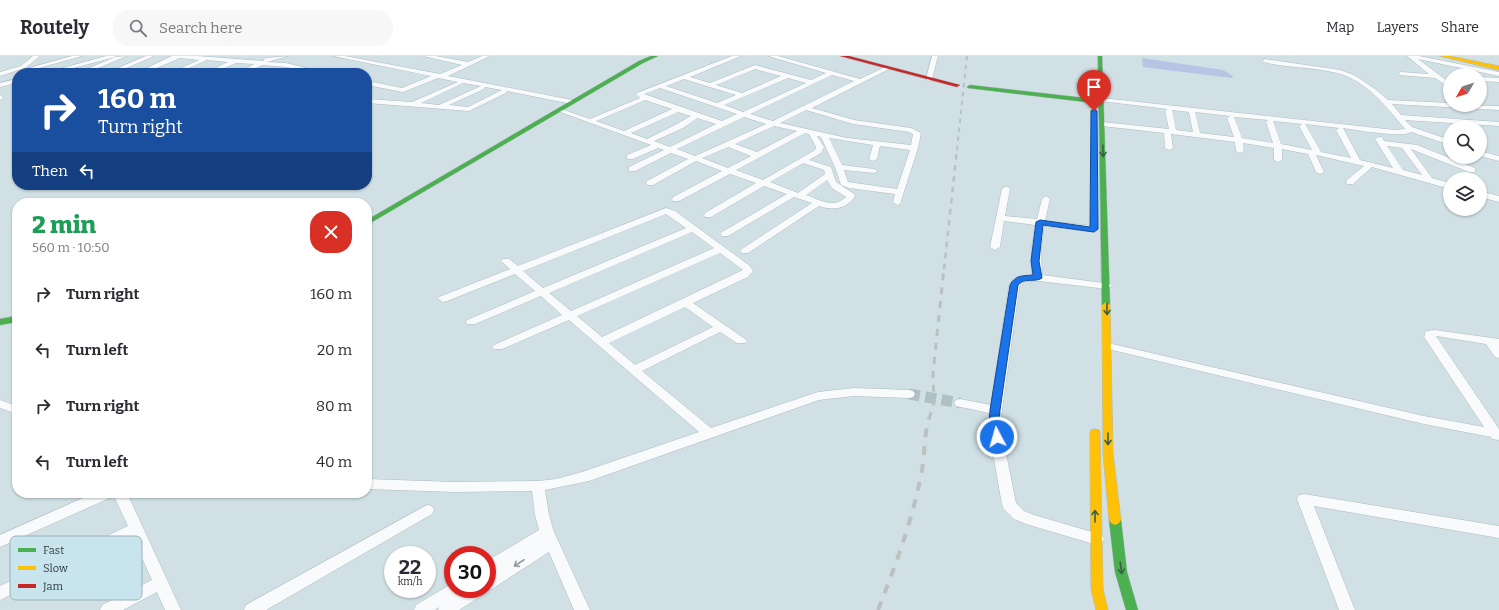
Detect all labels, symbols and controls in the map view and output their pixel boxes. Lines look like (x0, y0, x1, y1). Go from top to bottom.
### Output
search box (113, 10, 393, 46)
text: Routely (20, 16, 89, 39)
icon: search (127, 17, 149, 39)
text: Search here (159, 19, 242, 37)
text: Map (1326, 19, 1354, 36)
text: Layers (1376, 19, 1419, 36)
text: Share (1441, 19, 1479, 36)
north arrow (1443, 68, 1487, 112)
map controls (1443, 68, 1487, 216)
pin (1077, 70, 1111, 111)
icon: arrive (1083, 76, 1105, 98)
text: 160 m (98, 82, 176, 115)
icon: right (32, 84, 84, 136)
text: Turn right (98, 116, 183, 138)
button: search (1443, 120, 1487, 164)
one-way arrow (1100, 144, 1107, 157)
icon: left (76, 160, 98, 182)
text: Then (32, 162, 68, 180)
button: layers (1443, 172, 1487, 216)
text: 2 min (32, 211, 96, 239)
button: close (310, 211, 352, 253)
text: 560 m · 10:50 (32, 240, 109, 255)
icon: right (32, 283, 54, 305)
text: Turn right (66, 285, 139, 303)
text: 160 m (310, 285, 352, 303)
one-way arrow (1103, 302, 1111, 315)
icon: left (32, 339, 54, 361)
text: Turn left (66, 341, 128, 359)
text: 20 m (317, 341, 352, 359)
icon: right (32, 395, 54, 417)
text: Turn right (66, 397, 139, 415)
text: 80 m (316, 397, 352, 415)
position arrow (976, 416, 1018, 458)
one-way arrow (1104, 432, 1112, 445)
icon: left (32, 451, 54, 473)
text: Turn left (66, 453, 128, 471)
text: 40 m (316, 453, 352, 471)
one-way arrow (1091, 510, 1099, 523)
legend (10, 536, 142, 600)
text: Fast (43, 544, 64, 557)
speed limit sign: 30 (444, 546, 496, 598)
text: 22 (399, 555, 421, 579)
one-way arrow (513, 560, 525, 568)
one-way arrow (1117, 561, 1125, 574)
text: Slow (43, 562, 68, 575)
text: km/h (398, 576, 422, 588)
text: Jam (42, 580, 63, 593)

